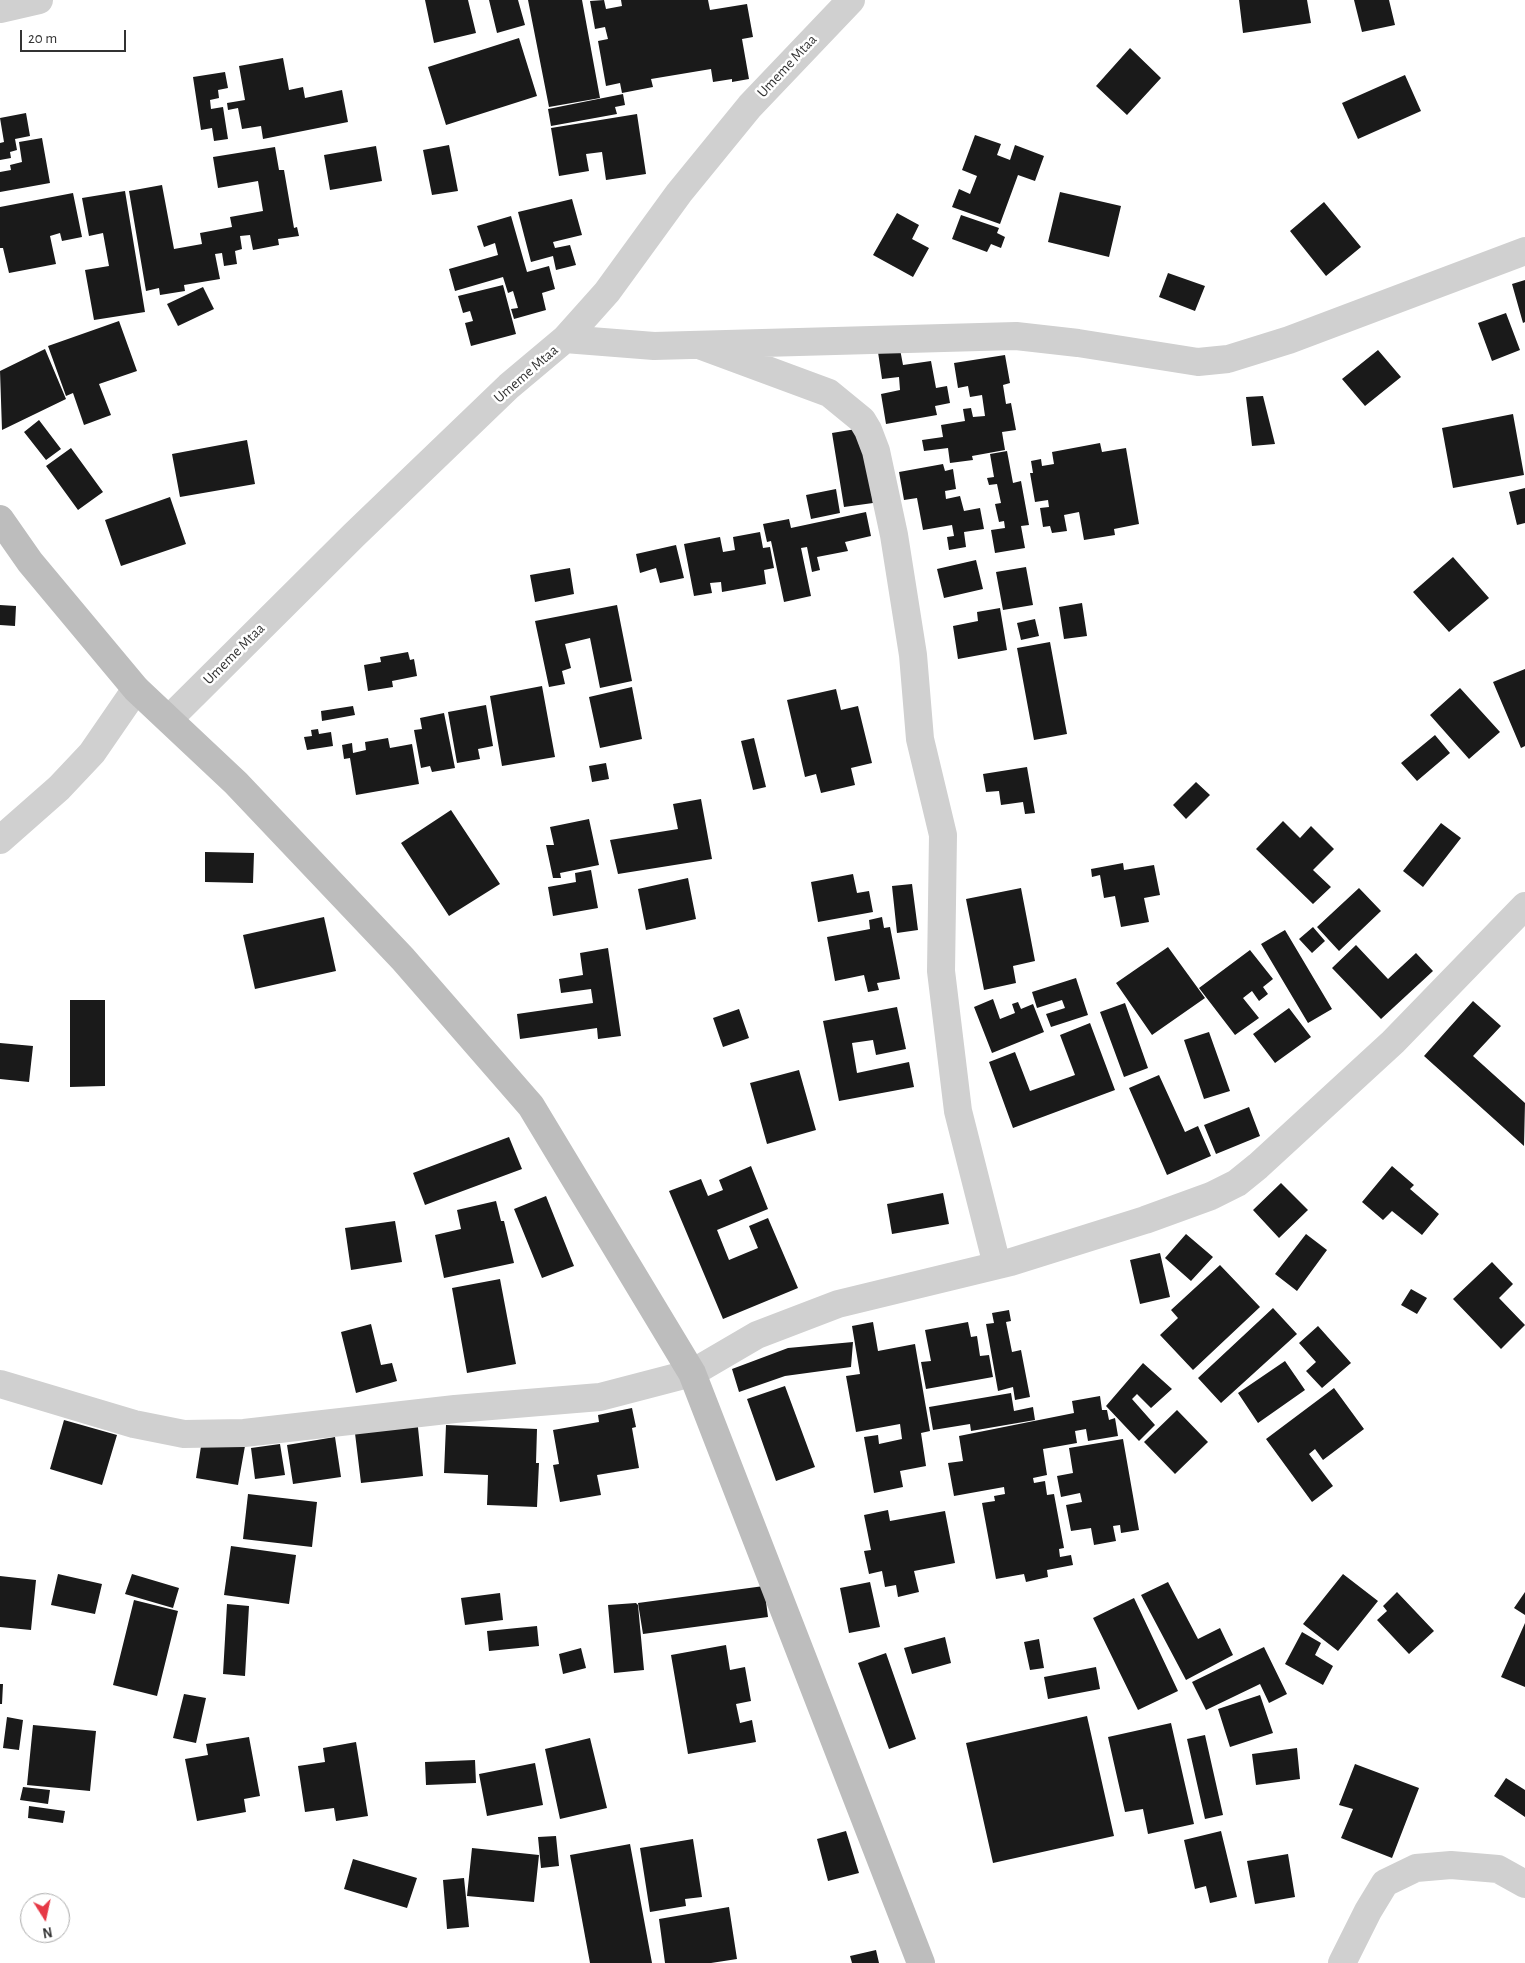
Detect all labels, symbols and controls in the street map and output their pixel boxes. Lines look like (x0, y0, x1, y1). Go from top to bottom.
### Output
scale bar (22, 20, 129, 52)
text: 20 m (28, 31, 57, 46)
street label: Umeme Mtaa (753, 31, 821, 101)
street label: Umeme Mtaa (490, 341, 562, 407)
street label: Umeme Mtaa (200, 620, 268, 688)
north arrow (20, 1893, 70, 1943)
text: N (41, 1924, 53, 1940)

